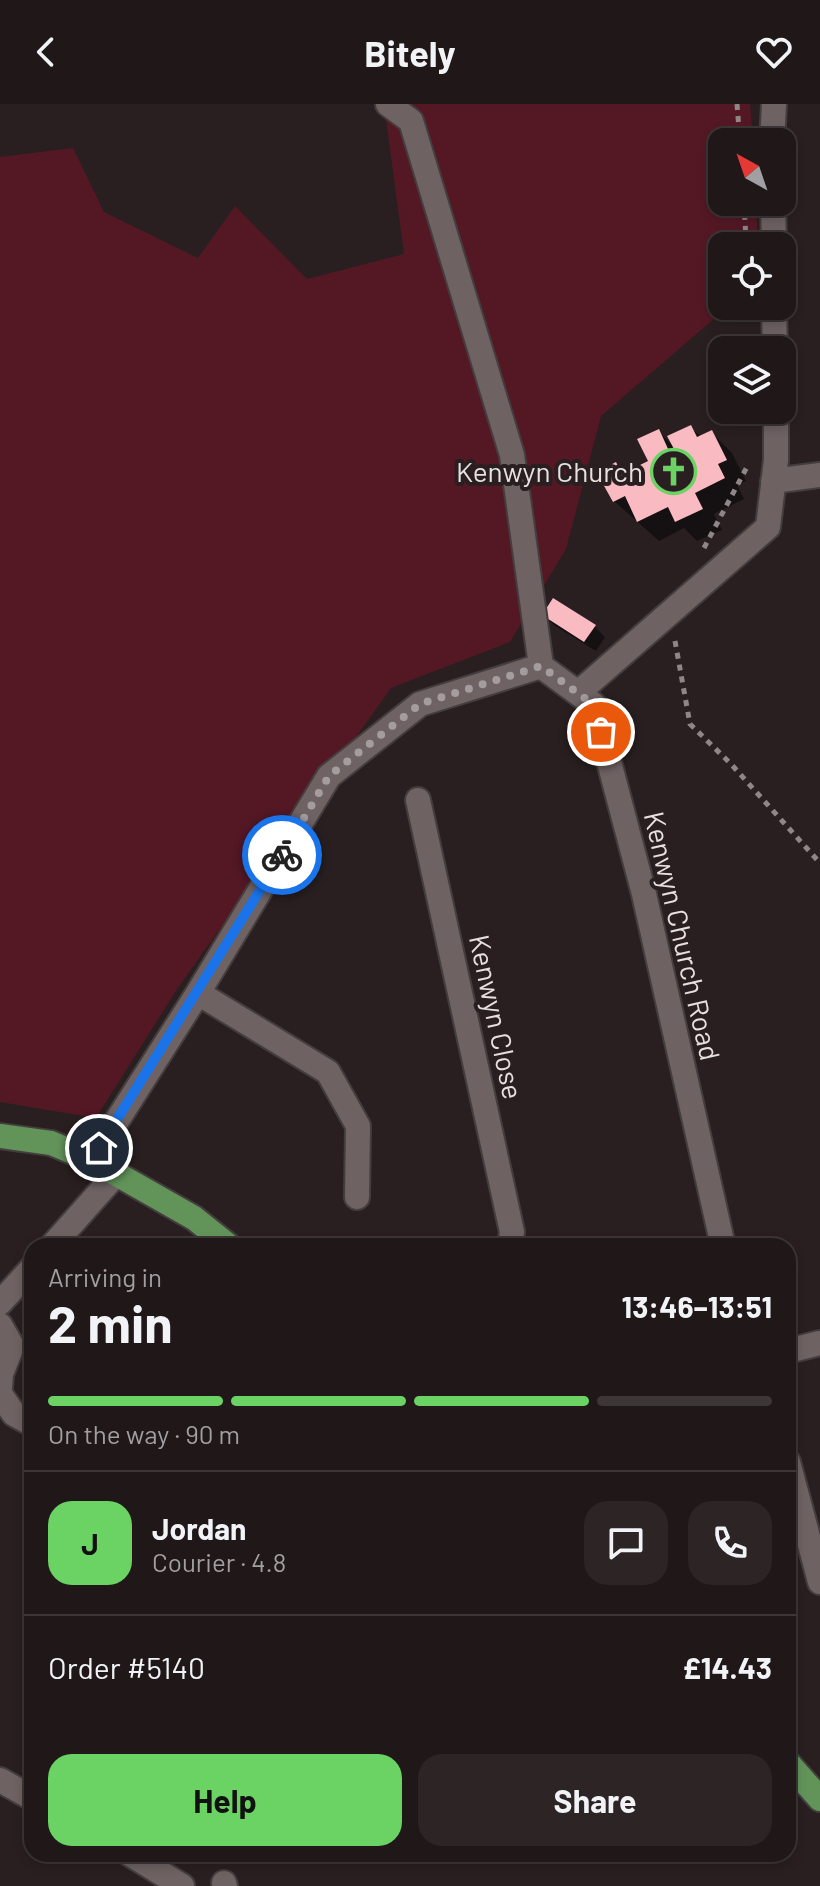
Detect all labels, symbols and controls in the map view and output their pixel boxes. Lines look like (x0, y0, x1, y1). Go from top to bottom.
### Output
icon: back (24, 30, 68, 74)
icon: heart (752, 30, 796, 74)
text: Bitely (364, 31, 456, 74)
north arrow (708, 128, 796, 216)
map controls (708, 128, 796, 424)
button: locate (708, 232, 796, 320)
button: layers (708, 336, 796, 424)
church icon: Kenwyn Church (650, 448, 698, 496)
place label: Kenwyn Church (456, 454, 643, 488)
pin (567, 698, 635, 766)
icon: bag (579, 710, 623, 754)
street label: Kenwyn Church Road (638, 808, 728, 1064)
courier (242, 815, 322, 895)
icon: bike (260, 833, 304, 877)
street label: Kenwyn Close (463, 931, 531, 1102)
pin (65, 1114, 133, 1182)
icon: home (77, 1126, 121, 1170)
text: Arriving in (48, 1261, 162, 1292)
text: 13:46–13:51 (622, 1288, 772, 1324)
text: 2 min (48, 1291, 173, 1353)
text: On the way · 90 m (48, 1418, 240, 1449)
button: chat (584, 1501, 668, 1585)
button: phone (688, 1501, 772, 1585)
text: Jordan (152, 1510, 247, 1546)
text: J (81, 1525, 99, 1561)
text: Courier · 4.8 (152, 1546, 286, 1577)
text: Order #5140 (48, 1649, 205, 1685)
text: £14.43 (682, 1649, 772, 1685)
button: Help (48, 1754, 402, 1846)
button: Share (418, 1754, 772, 1846)

